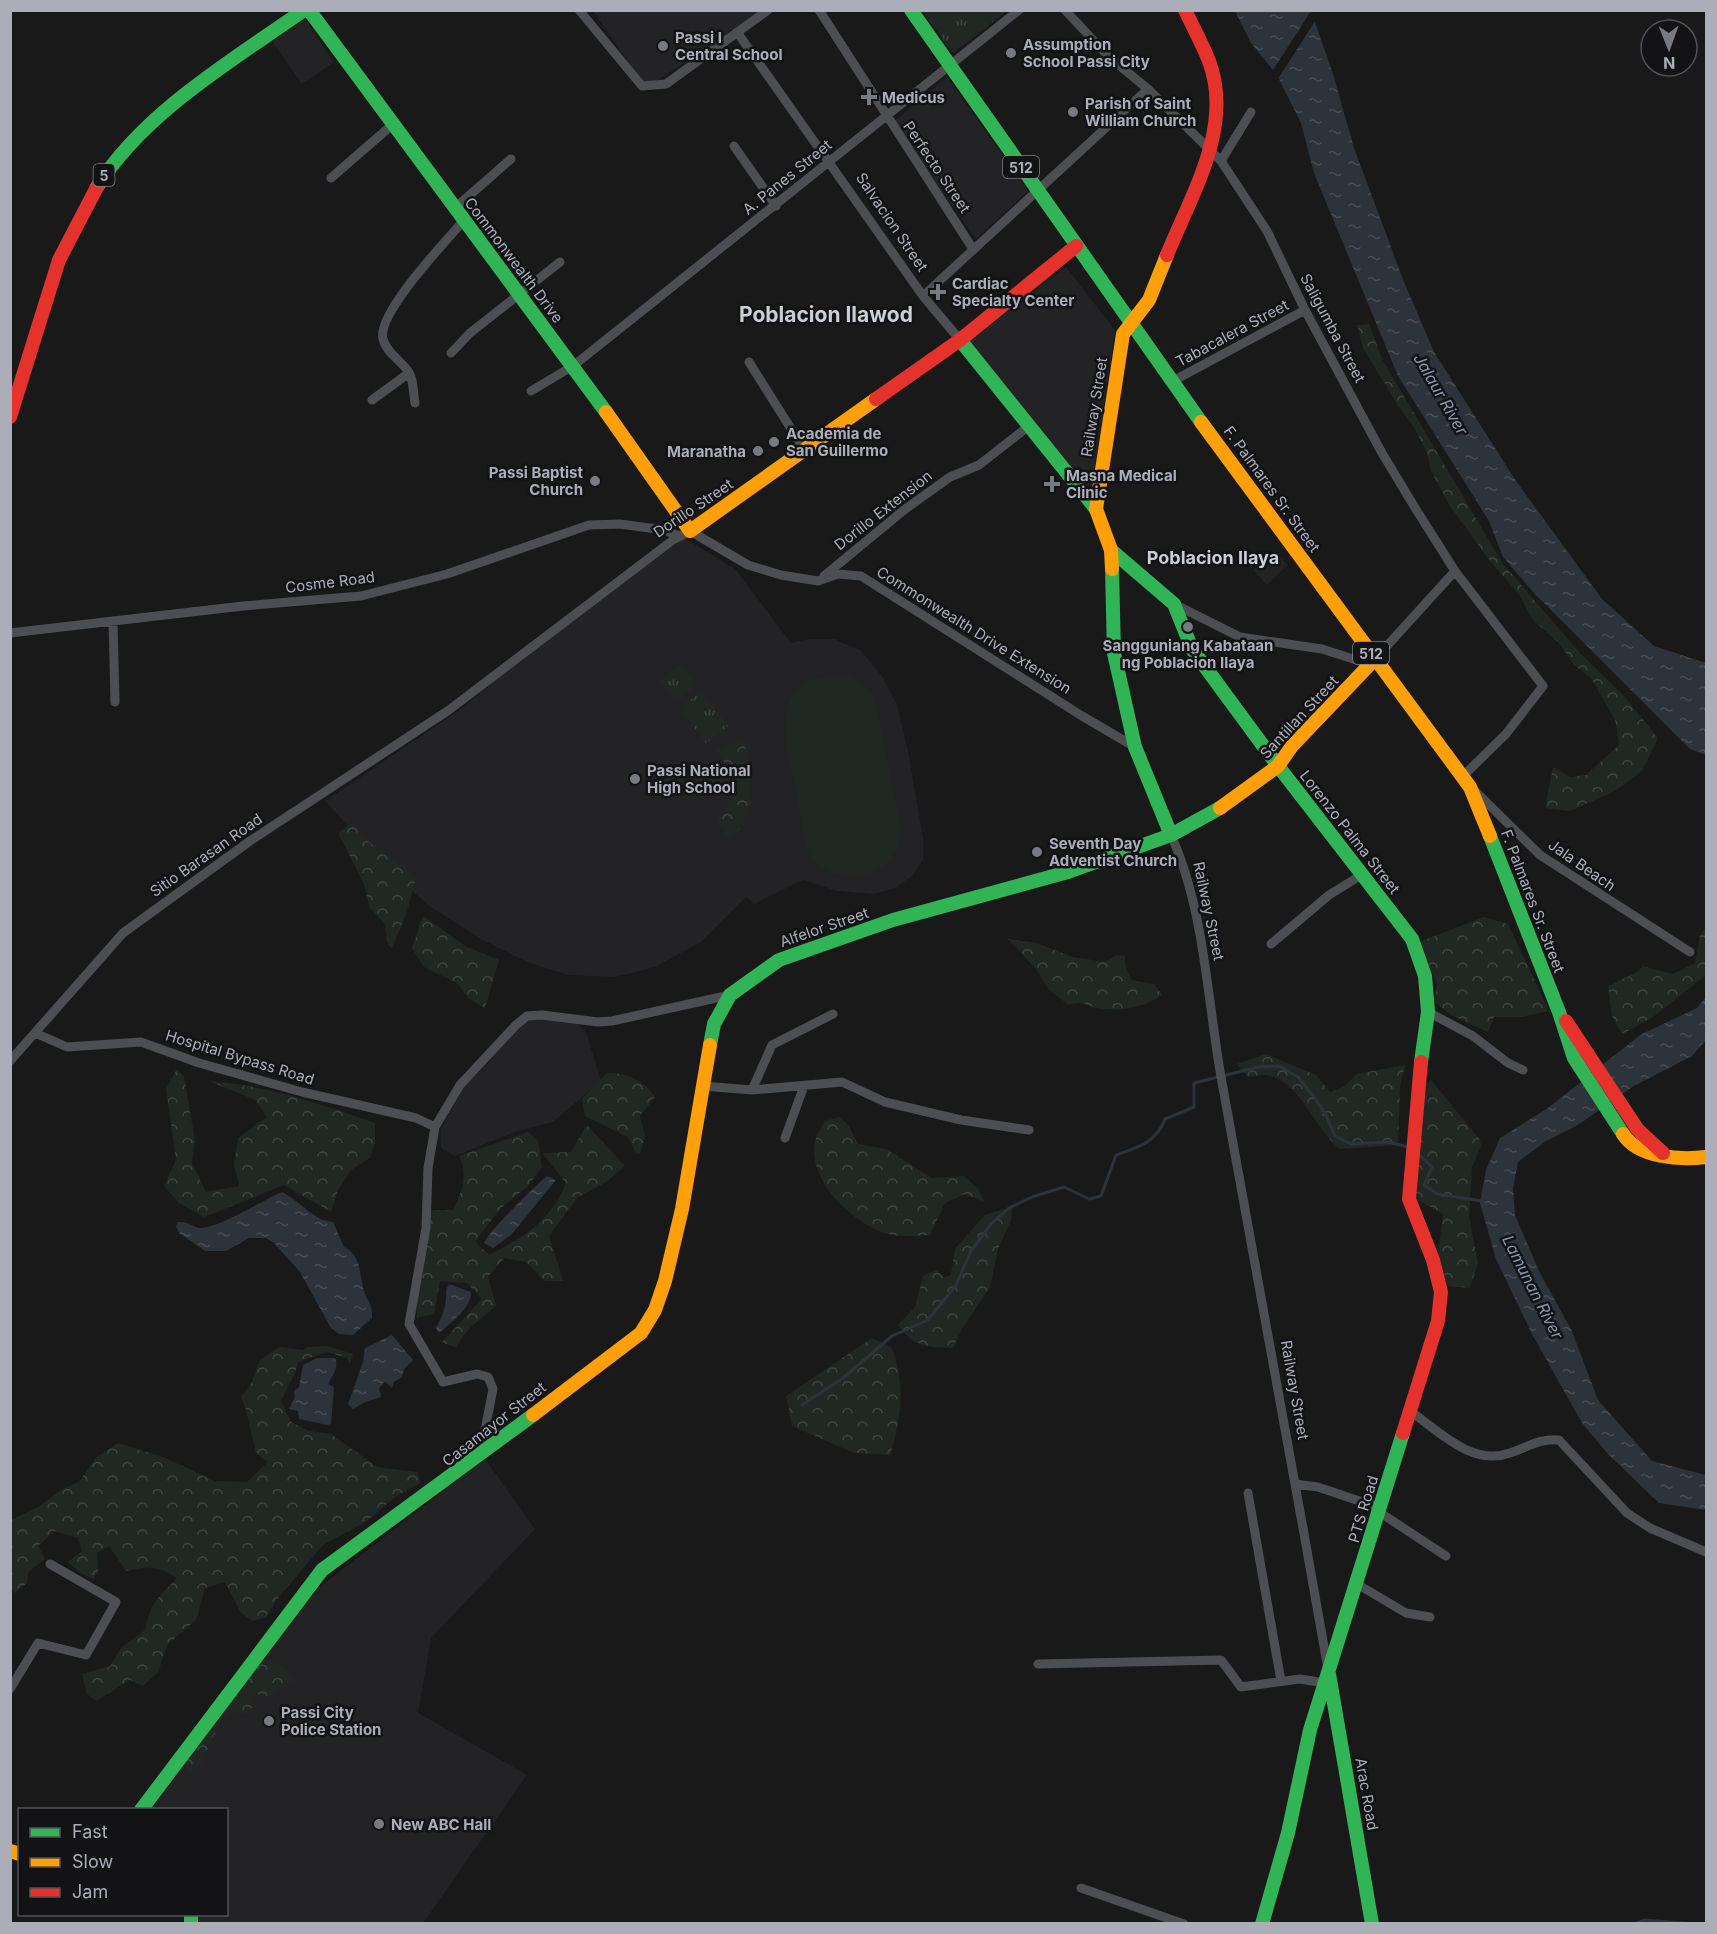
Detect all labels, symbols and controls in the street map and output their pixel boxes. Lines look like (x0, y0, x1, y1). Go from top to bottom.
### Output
north arrow (1639, 18, 1699, 78)
place label: Passi I Central School (675, 28, 783, 64)
place label: Assumption School Passi City (1023, 35, 1150, 71)
marker: Passi I Central School (656, 39, 670, 53)
marker: Assumption School Passi City (1004, 46, 1018, 60)
text: N (1663, 53, 1676, 73)
marker: Medicus (860, 88, 878, 106)
place label: Medicus (882, 88, 945, 107)
place label: Parish of Saint William Church (1085, 94, 1196, 130)
marker: Parish of Saint William Church (1066, 105, 1080, 119)
street label: Perfecto Street (899, 117, 975, 217)
street label: A. Panes Street (739, 135, 835, 219)
road number: 512 (1003, 156, 1039, 178)
road number: 5 (94, 164, 114, 186)
street label: Salvacion Street (852, 169, 932, 275)
street label: Commonwealth Drive (461, 193, 567, 327)
street label: Saligumba Street (1296, 270, 1370, 386)
place label: Cardiac Specialty Center (952, 274, 1074, 310)
marker: Cardiac Specialty Center (929, 283, 947, 301)
street label: Tabacalera Street (1172, 295, 1292, 371)
district label: Poblacion Ilawod (739, 302, 913, 327)
water label: Jalaur River (1410, 350, 1473, 439)
street label: Railway Street (1077, 356, 1111, 458)
street label: F. Palmares Sr. Street (1220, 422, 1324, 556)
place label: Academia de San Guillermo (786, 424, 888, 460)
marker: Academia de San Guillermo (767, 435, 781, 449)
place label: Maranatha (667, 442, 746, 461)
marker: Maranatha (751, 444, 765, 458)
place label: Passi Baptist Church (489, 463, 584, 499)
street label: Dorillo Extension (830, 466, 936, 554)
place label: Masna Medical Clinic (1066, 466, 1177, 502)
marker: Passi Baptist Church (588, 474, 602, 488)
street label: Dorillo Street (649, 474, 737, 542)
marker: Masna Medical Clinic (1043, 475, 1061, 493)
district label: Poblacion Ilaya (1147, 547, 1279, 568)
street label: Commonwealth Drive Extension (873, 562, 1075, 698)
street label: Cosme Road (284, 567, 376, 597)
marker: Sangguniang Kabataan ng Poblacion Ilaya (1181, 620, 1195, 634)
place label: Sangguniang Kabataan ng Poblacion Ilaya (1103, 636, 1273, 672)
road number: 512 (1353, 642, 1389, 664)
street label: Santillan Street (1256, 671, 1342, 762)
place label: Passi National High School (647, 761, 751, 797)
street label: Lorenzo Palma Street (1296, 766, 1404, 898)
marker: Passi National High School (628, 772, 642, 786)
street label: Sitio Barasan Road (146, 809, 266, 901)
street label: F. Palmares Sr. Street (1497, 827, 1569, 975)
place label: Seventh Day Adventist Church (1049, 834, 1177, 870)
street label: Jala Beach (1545, 835, 1619, 895)
marker: Seventh Day Adventist Church (1030, 845, 1044, 859)
street label: Railway Street (1189, 860, 1229, 962)
street label: Alfelor Street (777, 903, 871, 951)
street label: Hospital Bypass Road (163, 1025, 317, 1089)
water label: Lamunan River (1498, 1232, 1568, 1343)
street label: Railway Street (1277, 1339, 1313, 1441)
street label: Casamayor Street (438, 1378, 550, 1470)
street label: PTS Road (1344, 1473, 1382, 1545)
place label: Passi City Police Station (281, 1703, 381, 1739)
marker: Passi City Police Station (262, 1714, 276, 1728)
street label: Arac Road (1351, 1756, 1383, 1832)
legend (18, 1808, 228, 1916)
place label: New ABC Hall (391, 1815, 491, 1834)
marker: New ABC Hall (372, 1817, 386, 1831)
text: Fast (72, 1821, 108, 1842)
text: Slow (72, 1851, 113, 1872)
text: Jam (72, 1881, 108, 1902)

